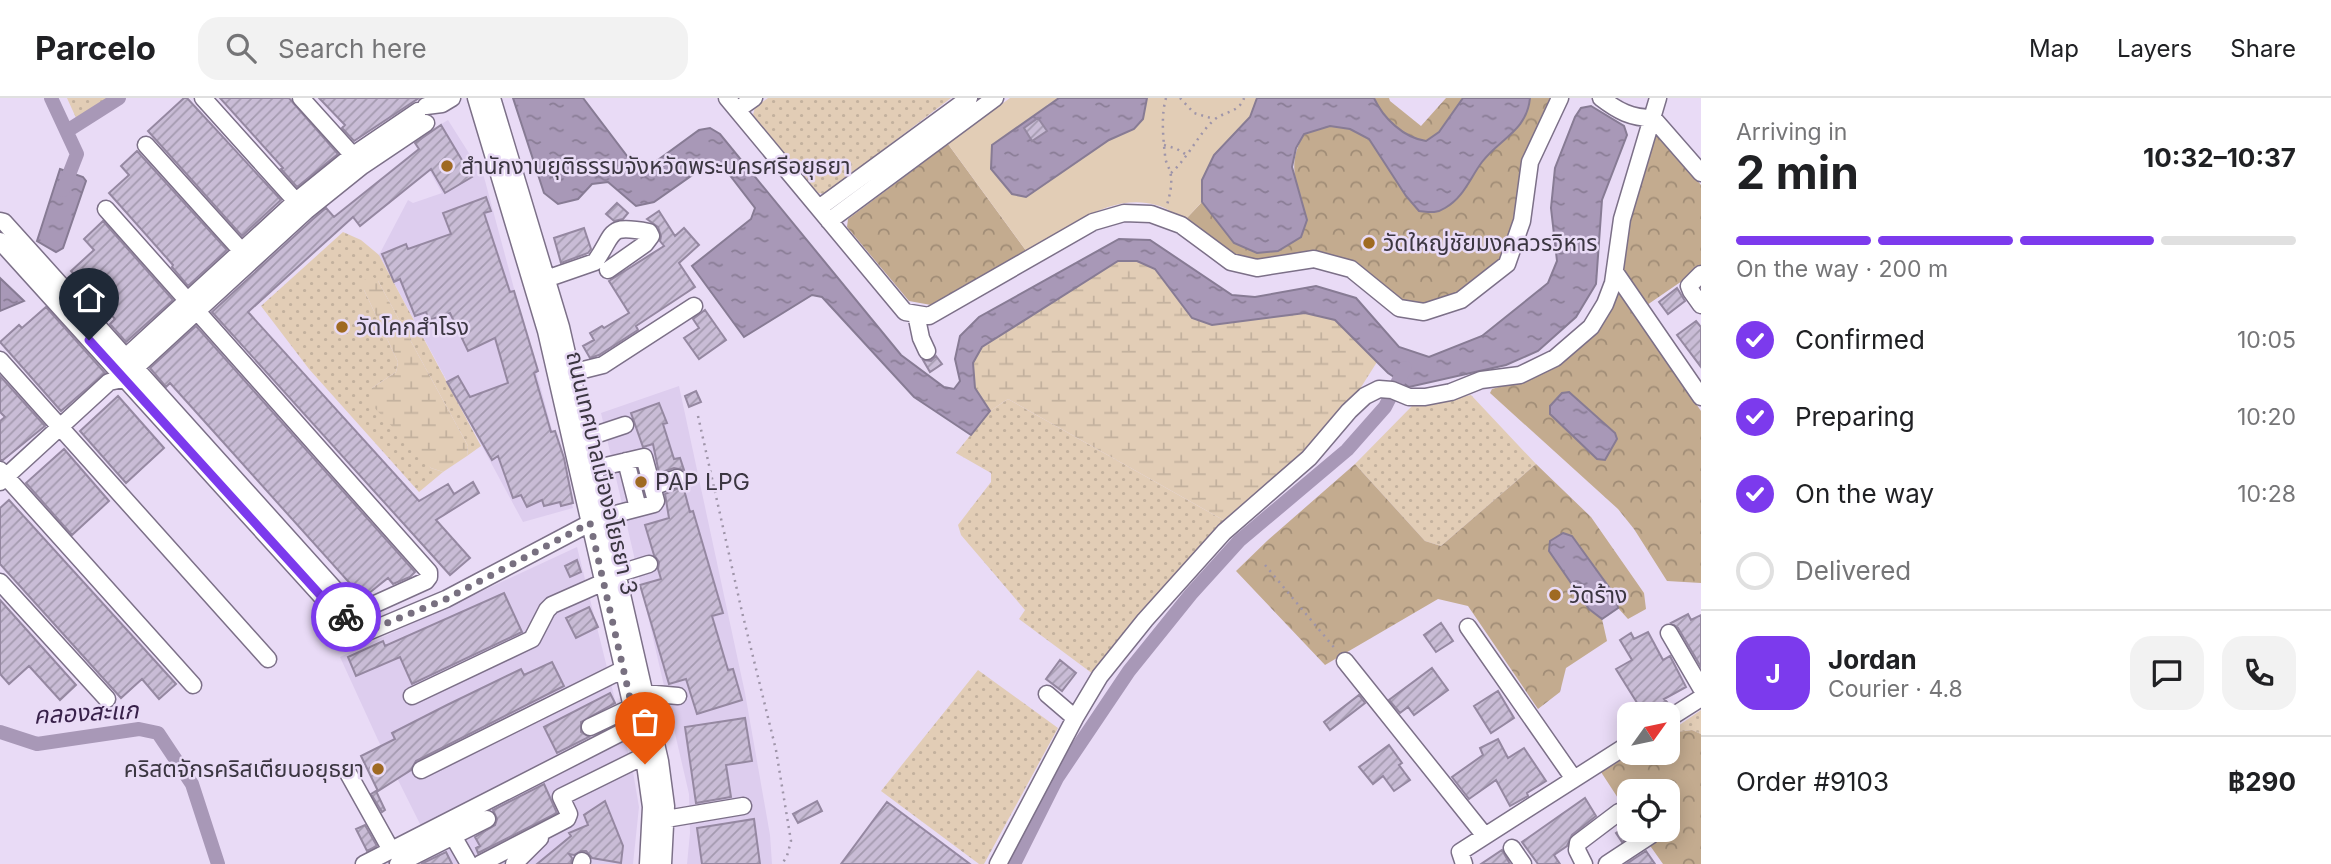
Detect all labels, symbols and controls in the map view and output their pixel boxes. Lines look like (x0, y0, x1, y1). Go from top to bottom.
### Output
search box (198, 17, 688, 80)
text: Parcelo (35, 28, 156, 68)
icon: search (222, 29, 260, 67)
text: Search here (278, 33, 427, 64)
text: Map (2029, 34, 2079, 63)
text: Layers (2117, 34, 2192, 63)
text: Share (2230, 34, 2296, 63)
text: Arriving in (1736, 118, 1847, 146)
text: 10:32–10:37 (2143, 142, 2296, 173)
text: 2 min (1736, 144, 1859, 200)
place label: สำนักงานยุติธรรมจังหวัดพระนครศรีอยุธยา (461, 152, 851, 180)
marker: สำนักงานยุติธรรมจังหวัดพระนครศรีอยุธยา (439, 158, 455, 174)
place label: วัดใหญ่ชัยมงคลวรวิหาร (1383, 229, 1598, 257)
marker: วัดใหญ่ชัยมงคลวรวิหาร (1361, 235, 1377, 251)
text: On the way · 200 m (1736, 255, 1948, 283)
pin (59, 268, 119, 340)
icon: home (70, 279, 108, 317)
place label: วัดโคกสำโรง (356, 313, 469, 341)
marker: วัดโคกสำโรง (334, 319, 350, 335)
icon: check (1736, 321, 1774, 359)
text: Confirmed (1795, 324, 1925, 355)
text: 10:05 (2237, 326, 2296, 354)
street label: ถนนเทศบาลเมืองอโยธยา 3 (560, 348, 644, 598)
icon: check (1736, 398, 1774, 436)
text: Preparing (1795, 401, 1915, 432)
text: 10:20 (2237, 403, 2296, 431)
place label: PAP LPG (655, 468, 750, 496)
marker: PAP LPG (633, 474, 649, 490)
icon: check (1736, 475, 1774, 513)
text: On the way (1795, 478, 1934, 509)
text: 10:28 (2237, 480, 2296, 508)
text: Delivered (1795, 555, 1911, 586)
place label: วัดร้าง (1569, 581, 1627, 609)
courier (311, 582, 381, 652)
marker: วัดร้าง (1547, 587, 1563, 603)
icon: bike (327, 598, 365, 636)
button: chat (2130, 636, 2204, 710)
button: phone (2222, 636, 2296, 710)
text: Jordan (1828, 644, 1917, 675)
text: J (1765, 658, 1781, 689)
text: Courier · 4.8 (1828, 675, 1963, 703)
pin (615, 692, 675, 764)
water label: คลองสะแก (33, 695, 141, 730)
north arrow (1617, 702, 1680, 765)
map controls (1617, 702, 1680, 842)
icon: bag (626, 703, 664, 741)
place label: คริสตจักรคริสเตียนอยุธยา (124, 755, 364, 783)
marker: คริสตจักรคริสเตียนอยุธยา (370, 761, 386, 777)
text: Order #9103 (1736, 766, 1889, 797)
text: ฿290 (2228, 766, 2296, 797)
button: locate (1617, 779, 1680, 842)

